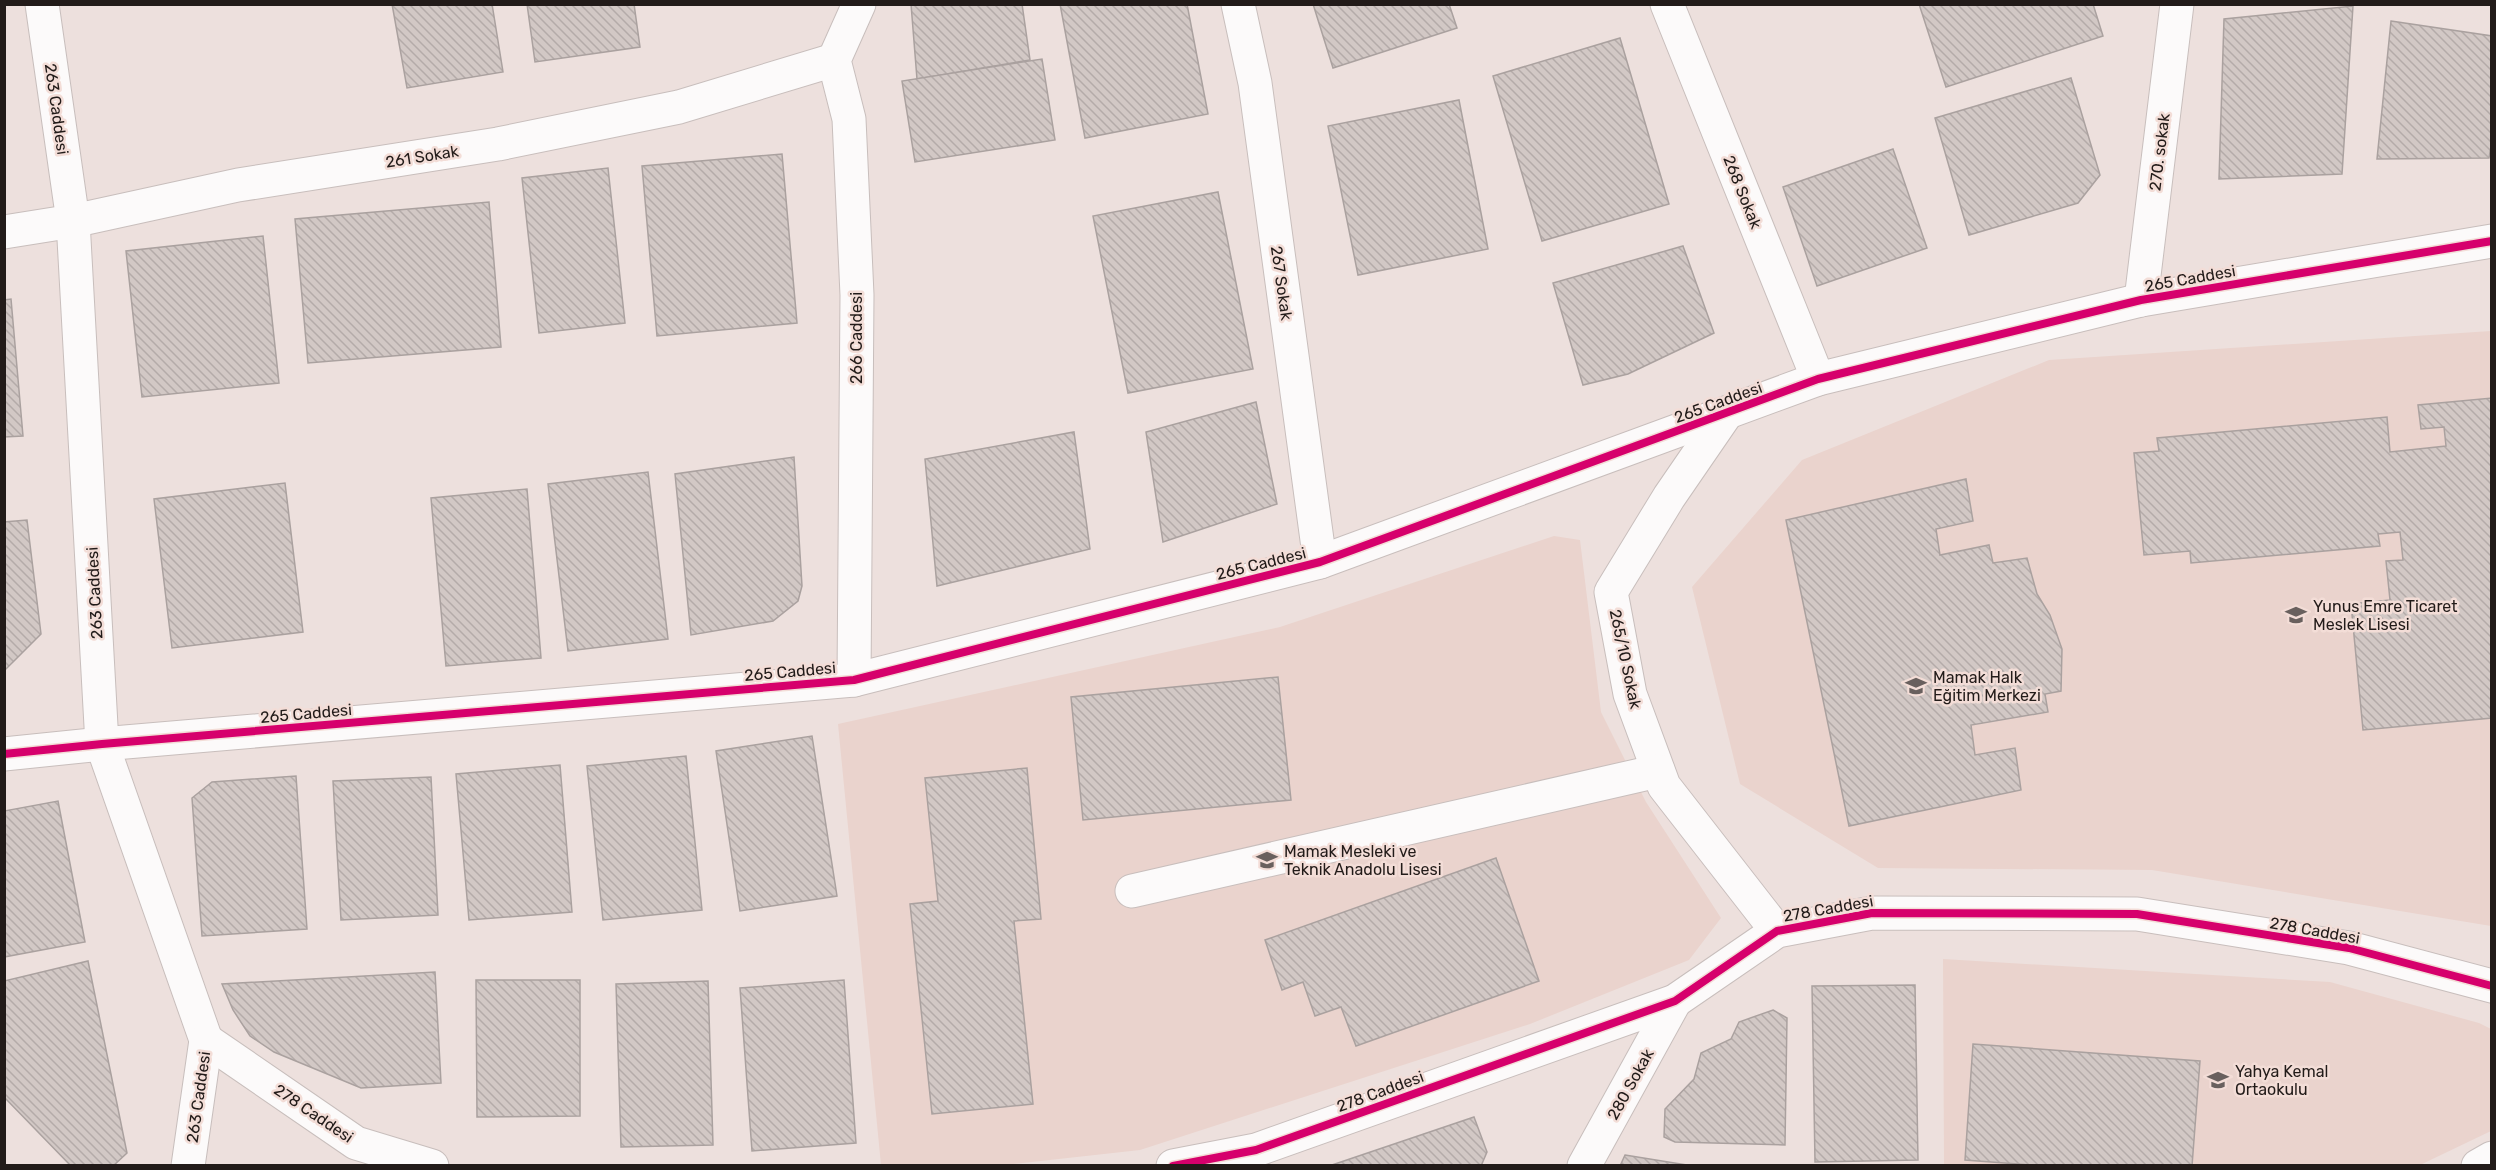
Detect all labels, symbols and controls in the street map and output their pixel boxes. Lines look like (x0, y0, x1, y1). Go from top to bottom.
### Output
street label: 263 Caddesi (41, 62, 72, 156)
street label: 270. sokak (2145, 111, 2174, 192)
street label: 261 Sokak (384, 141, 461, 172)
street label: 268 Sokak (1719, 153, 1766, 232)
street label: 267 Sokak (1267, 245, 1296, 322)
street label: 265 Caddesi (2143, 261, 2237, 296)
street label: 266 Caddesi (847, 292, 866, 384)
street label: 265 Caddesi (1672, 378, 1765, 427)
street label: 265 Caddesi (1214, 543, 1308, 584)
street label: 263 Caddesi (83, 546, 106, 639)
place label: Yunus Emre Ticaret Meslek Lisesi (2313, 597, 2458, 634)
school or university icon: Yunus Emre Ticaret Meslek Lisesi (2284, 603, 2308, 627)
street label: 265/10 Sokak (1606, 608, 1645, 711)
street label: 265 Caddesi (743, 658, 837, 685)
place label: Mamak Halk Eğitim Merkezi (1933, 668, 2041, 705)
school or university icon: Mamak Halk Eğitim Merkezi (1904, 674, 1928, 698)
street label: 265 Caddesi (259, 700, 353, 727)
place label: Mamak Mesleki ve Teknik Anadolu Lisesi (1284, 842, 1442, 879)
school or university icon: Mamak Mesleki ve Teknik Anadolu Lisesi (1255, 848, 1279, 872)
street label: 278 Caddesi (1782, 891, 1875, 926)
street label: 278 Caddesi (2268, 913, 2361, 948)
street label: 280 Sokak (1603, 1045, 1658, 1123)
street label: 263 Caddesi (183, 1050, 214, 1144)
place label: Yahya Kemal Ortaokulu (2235, 1062, 2328, 1099)
street label: 278 Caddesi (1334, 1067, 1426, 1116)
school or university icon: Yahya Kemal Ortaokulu (2206, 1068, 2230, 1092)
street label: 278 Caddesi (271, 1080, 357, 1147)

